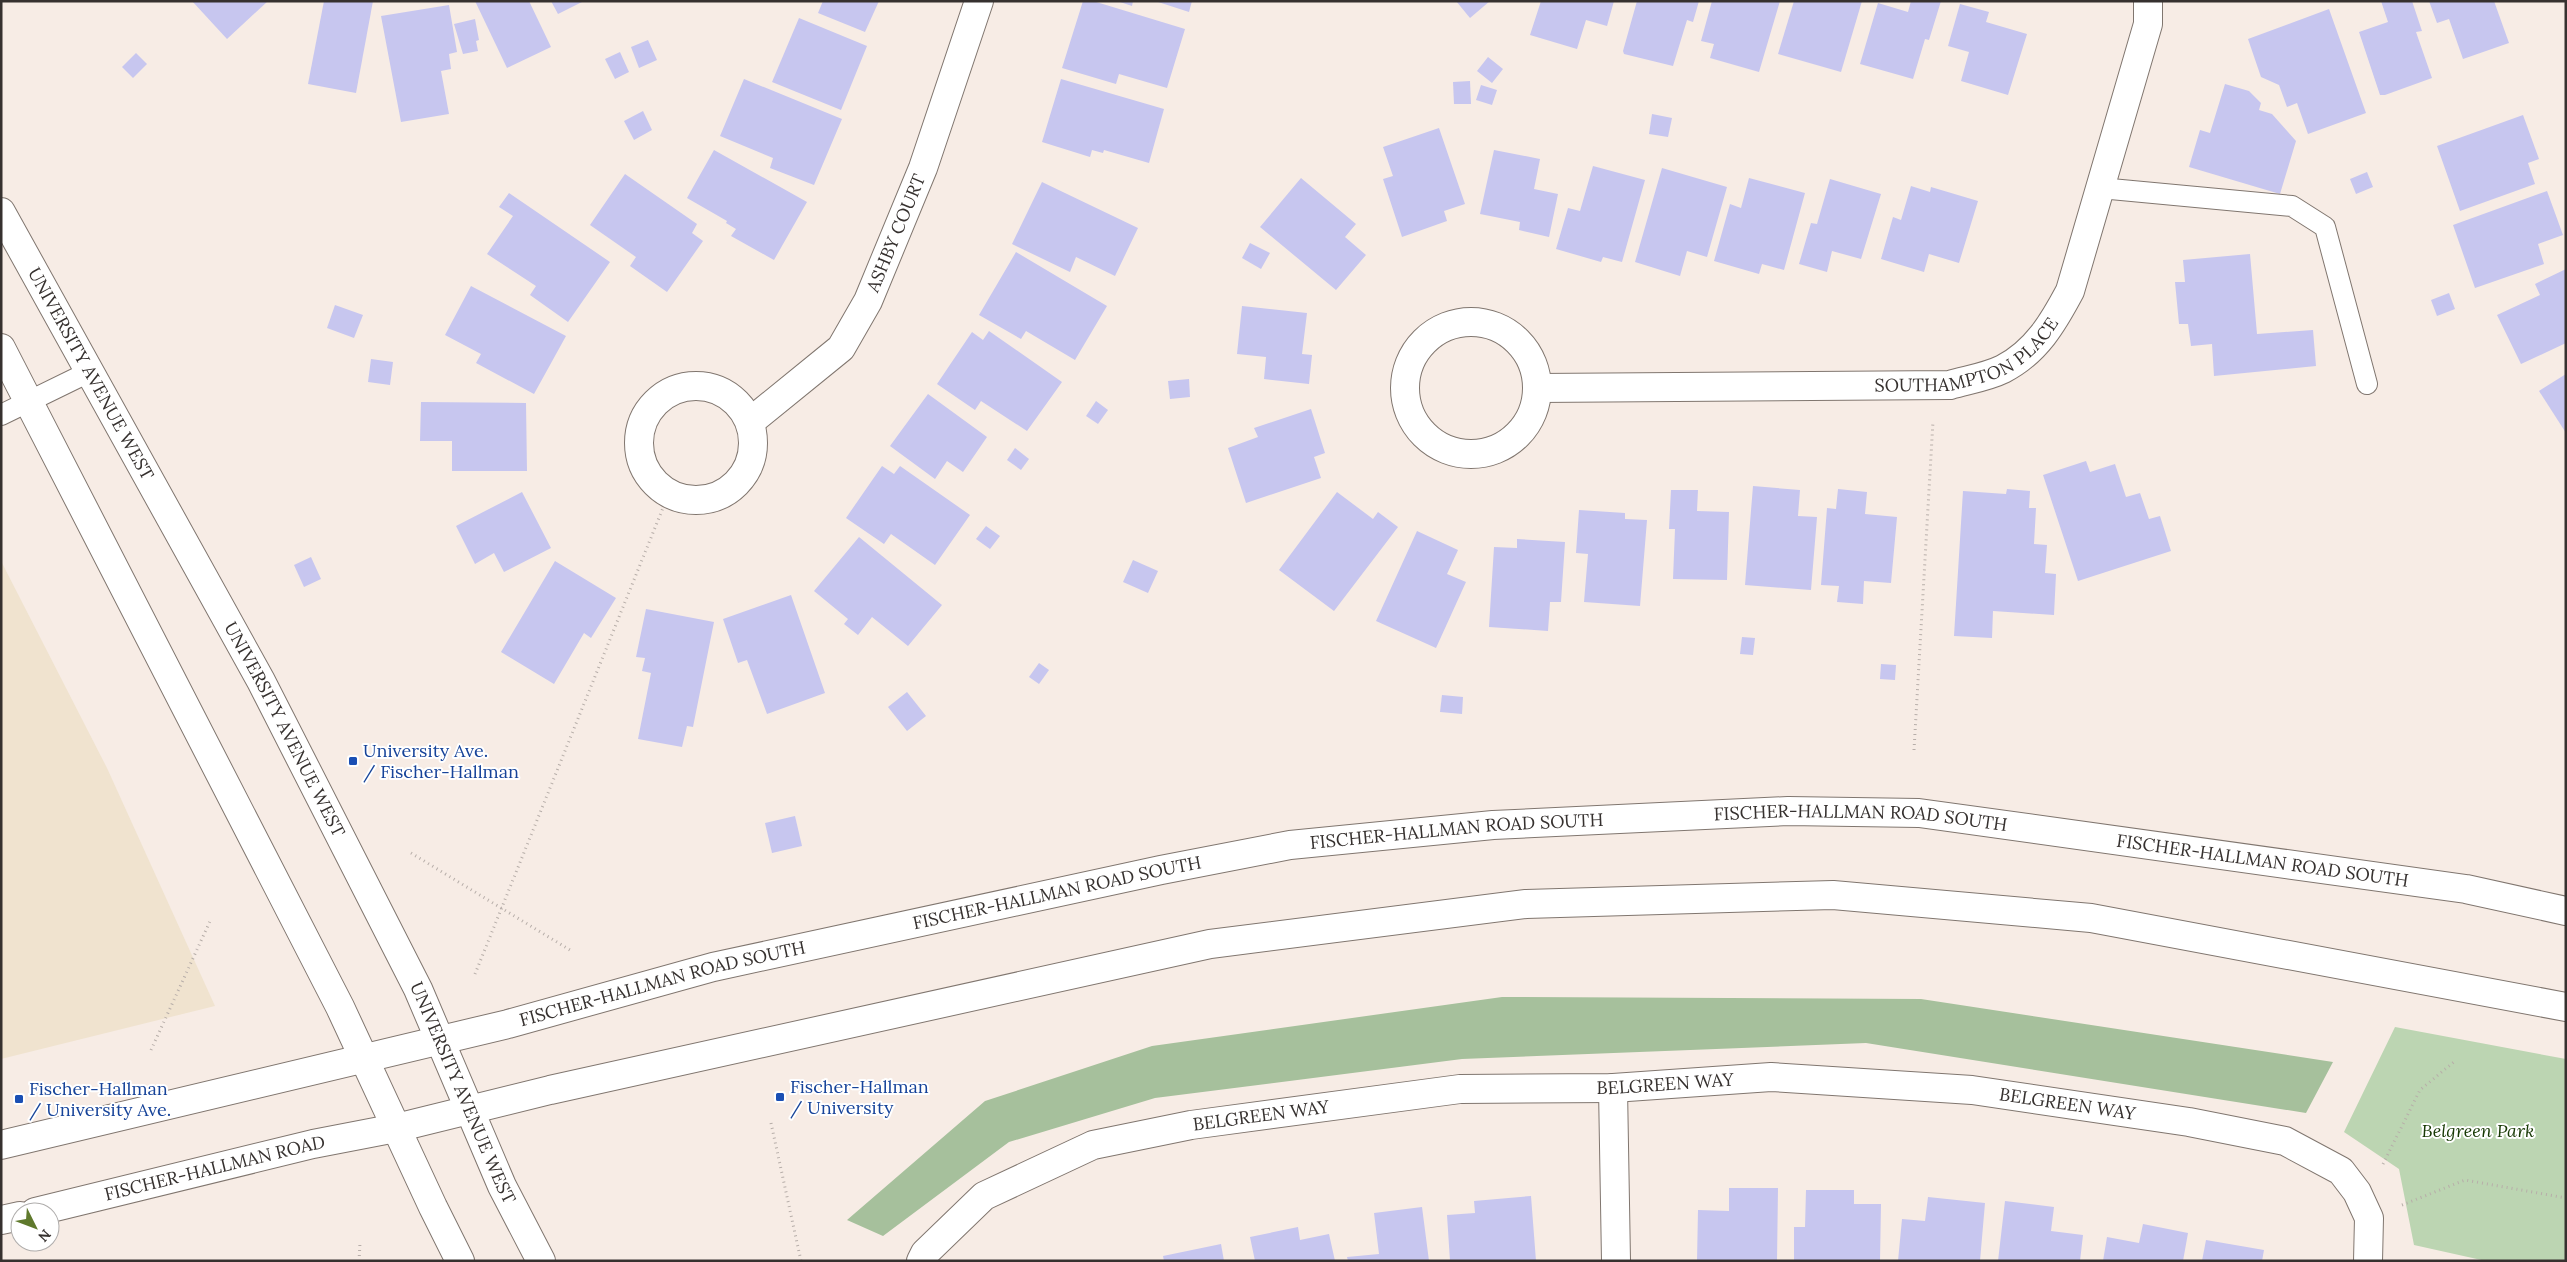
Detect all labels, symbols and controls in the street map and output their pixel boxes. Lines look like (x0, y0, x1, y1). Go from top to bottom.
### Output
street label: ASHBY COURT (861, 170, 930, 296)
street label: UNIVERSITY AVENUE WEST (23, 263, 159, 484)
street label: SOUTHAMPTON PLACE (1874, 313, 2063, 397)
street label: UNIVERSITY AVENUE WEST (219, 617, 351, 841)
place label: University Ave. / Fischer-Hallman (363, 739, 519, 783)
marker: University Ave. / Fischer-Hallman (347, 755, 359, 767)
street label: FISCHER-HALLMAN ROAD SOUTH (1713, 799, 2009, 836)
street label: FISCHER-HALLMAN ROAD SOUTH (1309, 808, 1604, 854)
street label: FISCHER-HALLMAN ROAD SOUTH (2115, 829, 2410, 892)
street label: FISCHER-HALLMAN ROAD SOUTH (911, 850, 1203, 934)
street label: FISCHER-HALLMAN ROAD SOUTH (517, 935, 807, 1031)
street label: UNIVERSITY AVENUE WEST (405, 978, 521, 1208)
street label: BELGREEN WAY (1596, 1068, 1735, 1099)
place label: Fischer-Hallman / University (790, 1075, 929, 1119)
place label: Fischer-Hallman / University Ave. (29, 1077, 171, 1121)
street label: BELGREEN WAY (1998, 1082, 2138, 1125)
marker: Fischer-Hallman / University (774, 1091, 786, 1103)
marker: Fischer-Hallman / University Ave. (13, 1093, 25, 1105)
street label: BELGREEN WAY (1191, 1095, 1331, 1136)
park label: Belgreen Park (2422, 1119, 2534, 1142)
street label: FISCHER-HALLMAN ROAD (102, 1130, 327, 1206)
north arrow (10, 1202, 60, 1252)
text: N (34, 1226, 55, 1246)

